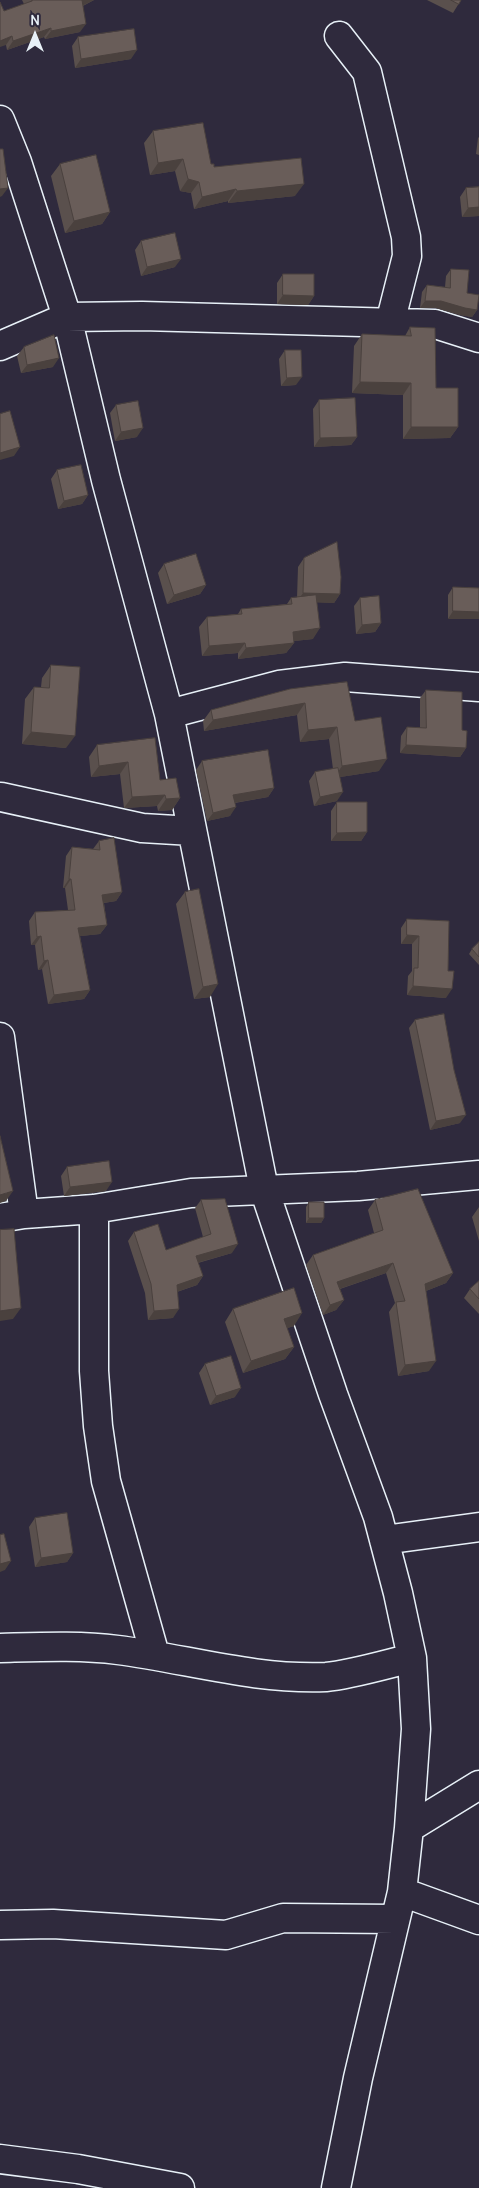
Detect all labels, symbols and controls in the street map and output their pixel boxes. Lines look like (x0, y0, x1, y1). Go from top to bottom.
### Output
north arrow (10, 10, 60, 60)
text: N (30, 11, 40, 29)

